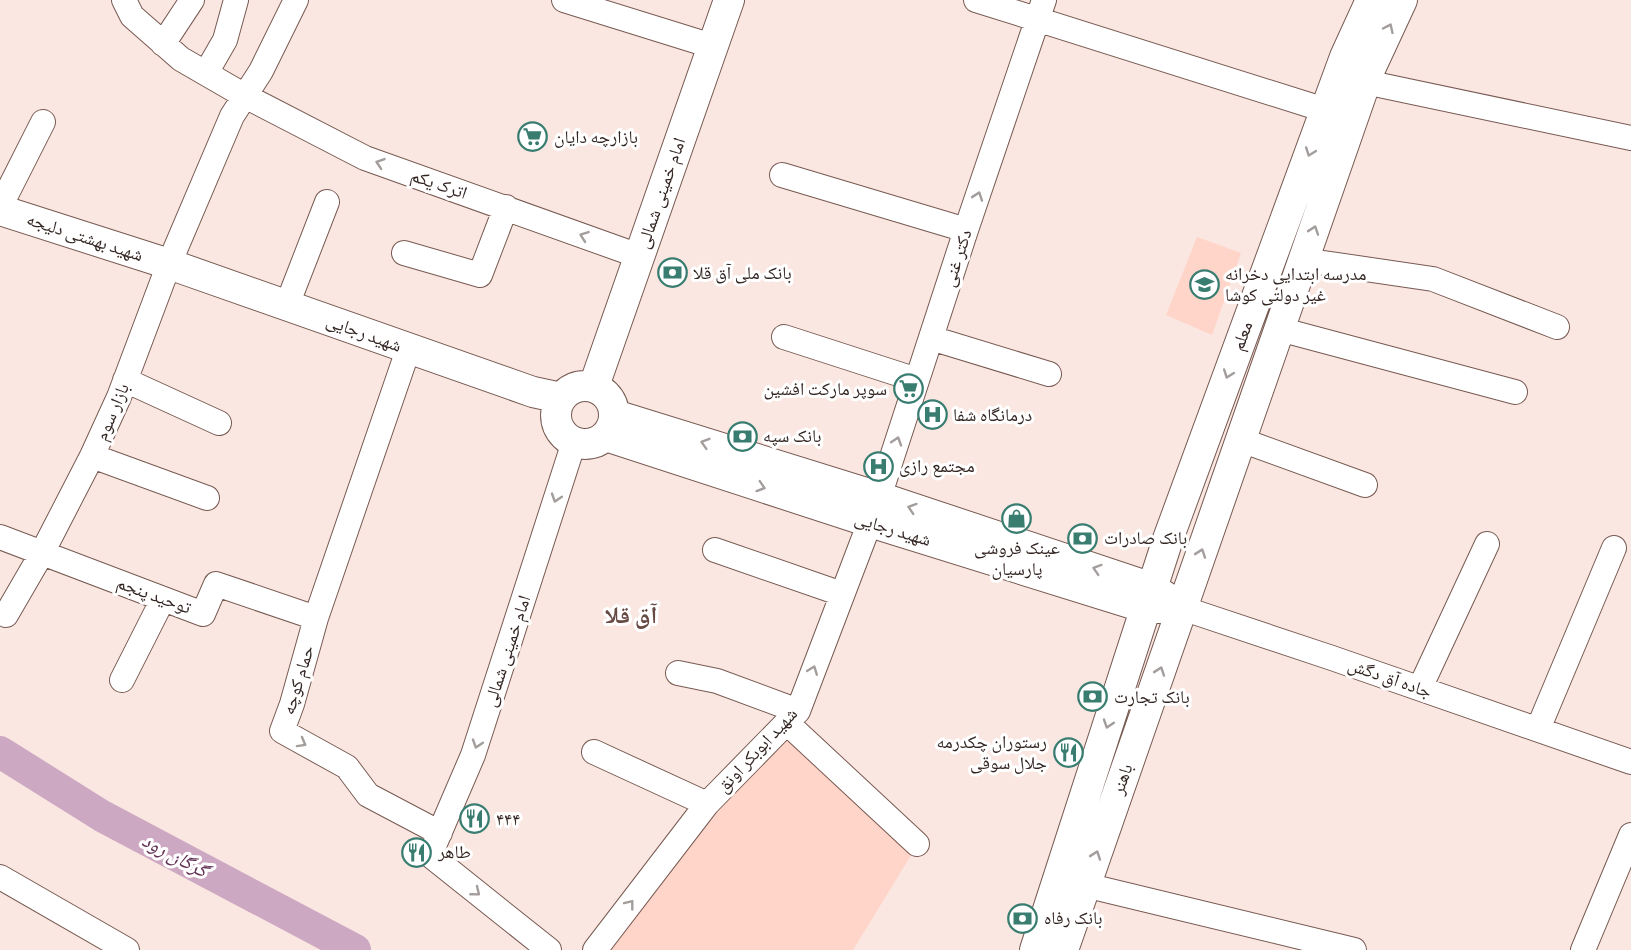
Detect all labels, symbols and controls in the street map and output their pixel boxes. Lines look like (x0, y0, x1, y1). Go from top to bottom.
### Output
one-way arrow (1382, 23, 1394, 34)
supermarket icon: بازارچه دایان (517, 121, 549, 153)
place label: بازارچه دایان (554, 125, 638, 150)
street label: امام خمینی شمالی (631, 134, 692, 252)
one-way arrow (1305, 146, 1318, 157)
one-way arrow (376, 158, 386, 171)
street label: اترک یکم (407, 163, 470, 206)
one-way arrow (970, 191, 983, 202)
street label: شهید بهشتی دلیجه (23, 207, 146, 268)
one-way arrow (1306, 225, 1319, 236)
street label: دکتر غنی (936, 226, 978, 290)
one-way arrow (579, 230, 590, 243)
bank icon: بانک ملی آق قلا (656, 257, 688, 289)
place label: بانک ملی آق قلا (693, 261, 792, 286)
place label: مدرسه ابتدایی دخرانه غیر دولتی کوشا (1225, 262, 1366, 308)
school or university icon: مدرسه ابتدایی دخرانه غیر دولتی کوشا (1188, 268, 1220, 300)
street label: شهید رجایی (323, 308, 405, 359)
street label: معلم (1226, 318, 1259, 354)
one-way arrow (1223, 368, 1236, 379)
supermarket icon: سوپر مارکت افشین (892, 373, 924, 405)
place label: سوپر مارکت افشین (763, 377, 887, 402)
street label: بازار سوم (89, 379, 136, 445)
hospital icon: درمانگاه شفا (916, 399, 948, 431)
place label: درمانگاه شفا (953, 403, 1032, 428)
bank icon: بانک سپه (726, 420, 758, 452)
place label: بانک سپه (763, 424, 822, 449)
one-way arrow (890, 436, 903, 447)
one-way arrow (701, 438, 711, 450)
hospital icon: مجتمع رازی (862, 450, 894, 482)
place label: مجتمع رازی (899, 454, 975, 479)
one-way arrow (755, 480, 766, 492)
one-way arrow (551, 492, 563, 503)
one-way arrow (907, 503, 918, 515)
shop icon: عینک فروشی پارسیان (1001, 503, 1033, 535)
street label: شهید رجایی (852, 506, 934, 553)
bank icon: بانک صادرات (1067, 522, 1099, 554)
place label: بانک صادرات (1104, 526, 1187, 551)
place label: عینک فروشی پارسیان (974, 536, 1060, 582)
one-way arrow (1194, 548, 1207, 559)
one-way arrow (1092, 564, 1103, 577)
street label: توحید پنجم (113, 570, 195, 620)
street label: امام خمینی شمالی (478, 592, 537, 710)
district label: آق قلا (605, 598, 658, 633)
street label: حمام کوچه (276, 642, 321, 718)
street label: جاده آق دگش (1345, 652, 1435, 704)
one-way arrow (806, 665, 819, 675)
one-way arrow (1152, 666, 1165, 677)
bank icon: بانک تجارت (1077, 681, 1109, 713)
place label: بانک تجارت (1114, 685, 1190, 710)
street label: شهید ابوبکر اونق (711, 702, 803, 798)
one-way arrow (1103, 718, 1116, 729)
place label: رستوران چکدرمه جلال سوقی (936, 730, 1047, 776)
one-way arrow (296, 736, 307, 747)
restaurant icon: رستوران چکدرمه جلال سوقی (1052, 736, 1084, 768)
one-way arrow (471, 738, 484, 749)
street label: باهنر (1105, 760, 1139, 799)
restaurant icon: ۴۴۴ (459, 803, 491, 835)
place label: ۴۴۴ (496, 807, 520, 832)
water label: گرگان رود (137, 827, 217, 887)
restaurant icon: طاهر (401, 836, 433, 868)
place label: طاهر (437, 840, 471, 865)
one-way arrow (1088, 850, 1101, 861)
one-way arrow (469, 884, 480, 895)
one-way arrow (623, 899, 634, 910)
bank icon: بانک رفاه (1007, 902, 1039, 934)
place label: بانک رفاه (1044, 906, 1102, 931)

